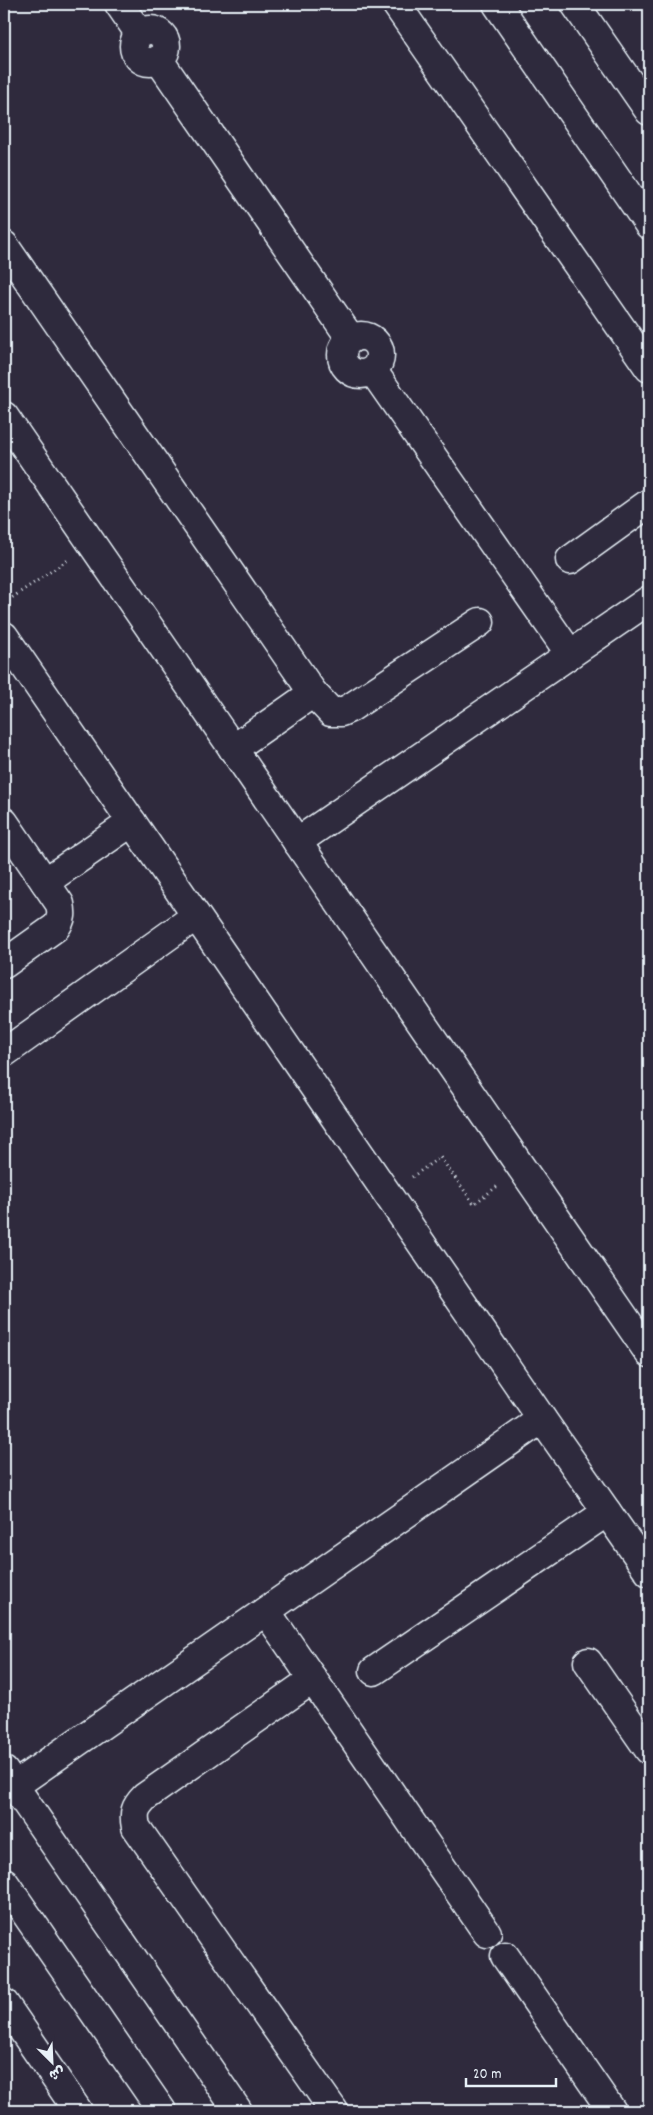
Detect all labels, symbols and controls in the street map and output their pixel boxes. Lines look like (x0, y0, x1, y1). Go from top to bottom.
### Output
north arrow (28, 2038, 78, 2088)
scale bar (466, 2055, 556, 2087)
text: ش (45, 2060, 68, 2084)
text: 20 m (473, 2064, 501, 2086)

